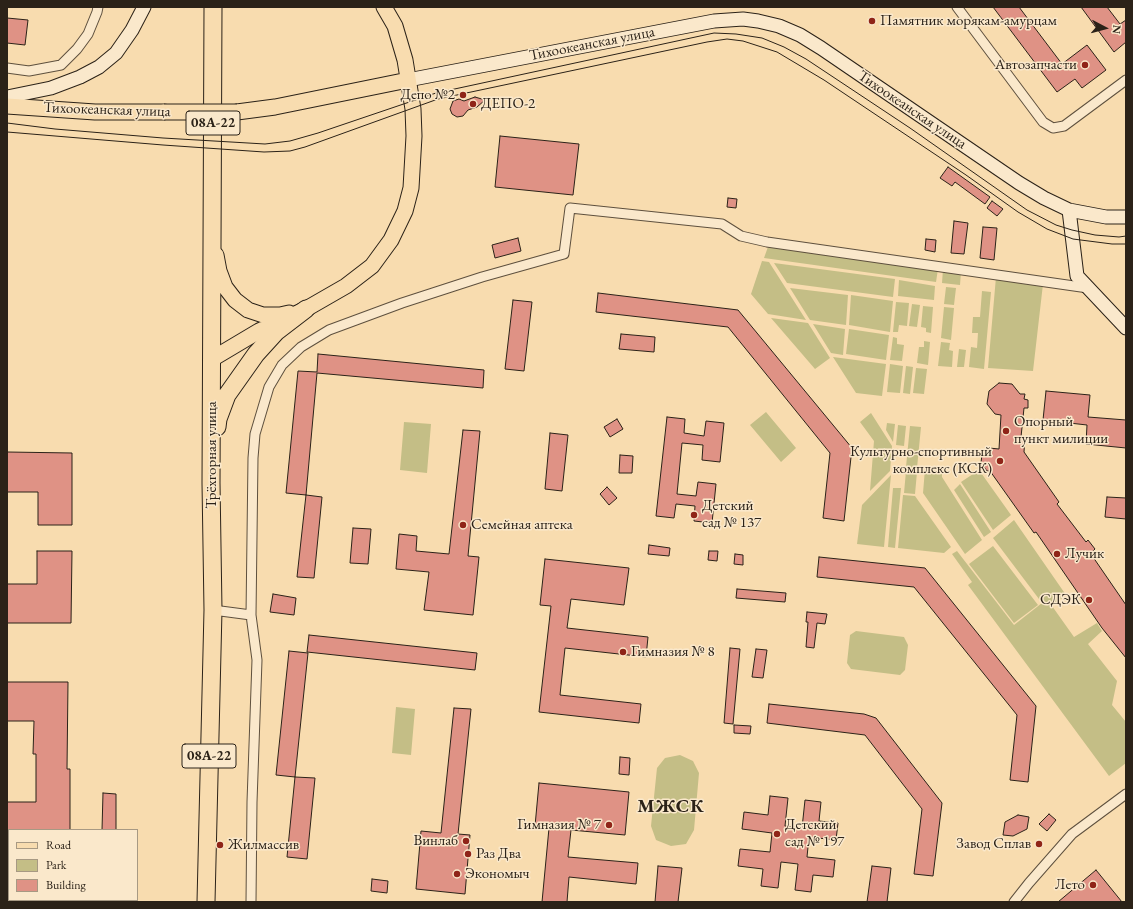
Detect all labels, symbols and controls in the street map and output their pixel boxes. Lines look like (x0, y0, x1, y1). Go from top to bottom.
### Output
north arrow (1085, 8, 1125, 48)
place label: Памятник морякам-амурцам (880, 12, 1057, 30)
marker: Памятник морякам-амурцам (867, 16, 877, 26)
street label: Тихоокеанская улица (528, 23, 656, 65)
text: N (1110, 24, 1124, 34)
place label: Автозапчасти (995, 56, 1077, 74)
marker: Автозапчасти (1080, 60, 1090, 70)
street label: Тихоокеанская улица (854, 67, 970, 153)
place label: Депо №2 (400, 86, 455, 104)
marker: Депо №2 (458, 90, 468, 100)
place label: ДЕПО-2 (481, 95, 535, 113)
street label: Тихоокеанская улица (43, 99, 171, 121)
marker: ДЕПО-2 (468, 99, 478, 109)
road number: 08А-22 (186, 111, 240, 135)
street label: Трёхгорная улица (203, 401, 221, 509)
place label: Опорный пункт милиции (1014, 413, 1108, 448)
marker: Опорный пункт милиции (1001, 426, 1011, 436)
place label: Культурно-спортивный комплекс (КСК) (850, 443, 992, 478)
marker: Культурно-спортивный комплекс (КСК) (995, 456, 1005, 466)
place label: Детский сад № 137 (702, 497, 761, 532)
marker: Детский сад № 137 (689, 510, 699, 520)
place label: Семейная аптека (471, 516, 573, 534)
marker: Семейная аптека (458, 520, 468, 530)
place label: Лучик (1065, 545, 1104, 563)
marker: Лучик (1052, 549, 1062, 559)
place label: СДЭК (1040, 591, 1081, 609)
marker: СДЭК (1084, 595, 1094, 605)
place label: Гимназия № 8 (631, 643, 715, 661)
marker: Гимназия № 8 (618, 647, 628, 657)
road number: 08А-22 (182, 744, 236, 768)
district label: МЖСК (637, 796, 705, 818)
place label: Гимназия № 7 (517, 816, 601, 834)
place label: Детский сад № 197 (785, 816, 844, 851)
marker: Гимназия № 7 (604, 820, 614, 830)
legend (8, 829, 138, 901)
marker: Детский сад № 197 (772, 829, 782, 839)
place label: Винлаб (413, 832, 458, 850)
place label: Завод Сплав (956, 835, 1031, 853)
place label: Жилмассив (228, 836, 299, 854)
marker: Винлаб (461, 836, 471, 846)
text: Road (46, 837, 71, 853)
marker: Завод Сплав (1034, 839, 1044, 849)
marker: Жилмассив (215, 840, 225, 850)
place label: Раз Два (476, 845, 521, 863)
marker: Раз Два (463, 849, 473, 859)
text: Park (46, 857, 66, 873)
place label: Экономыч (465, 865, 529, 883)
marker: Экономыч (452, 869, 462, 879)
place label: Лето (1055, 876, 1085, 894)
text: Building (46, 877, 86, 893)
marker: Лето (1088, 880, 1098, 890)

